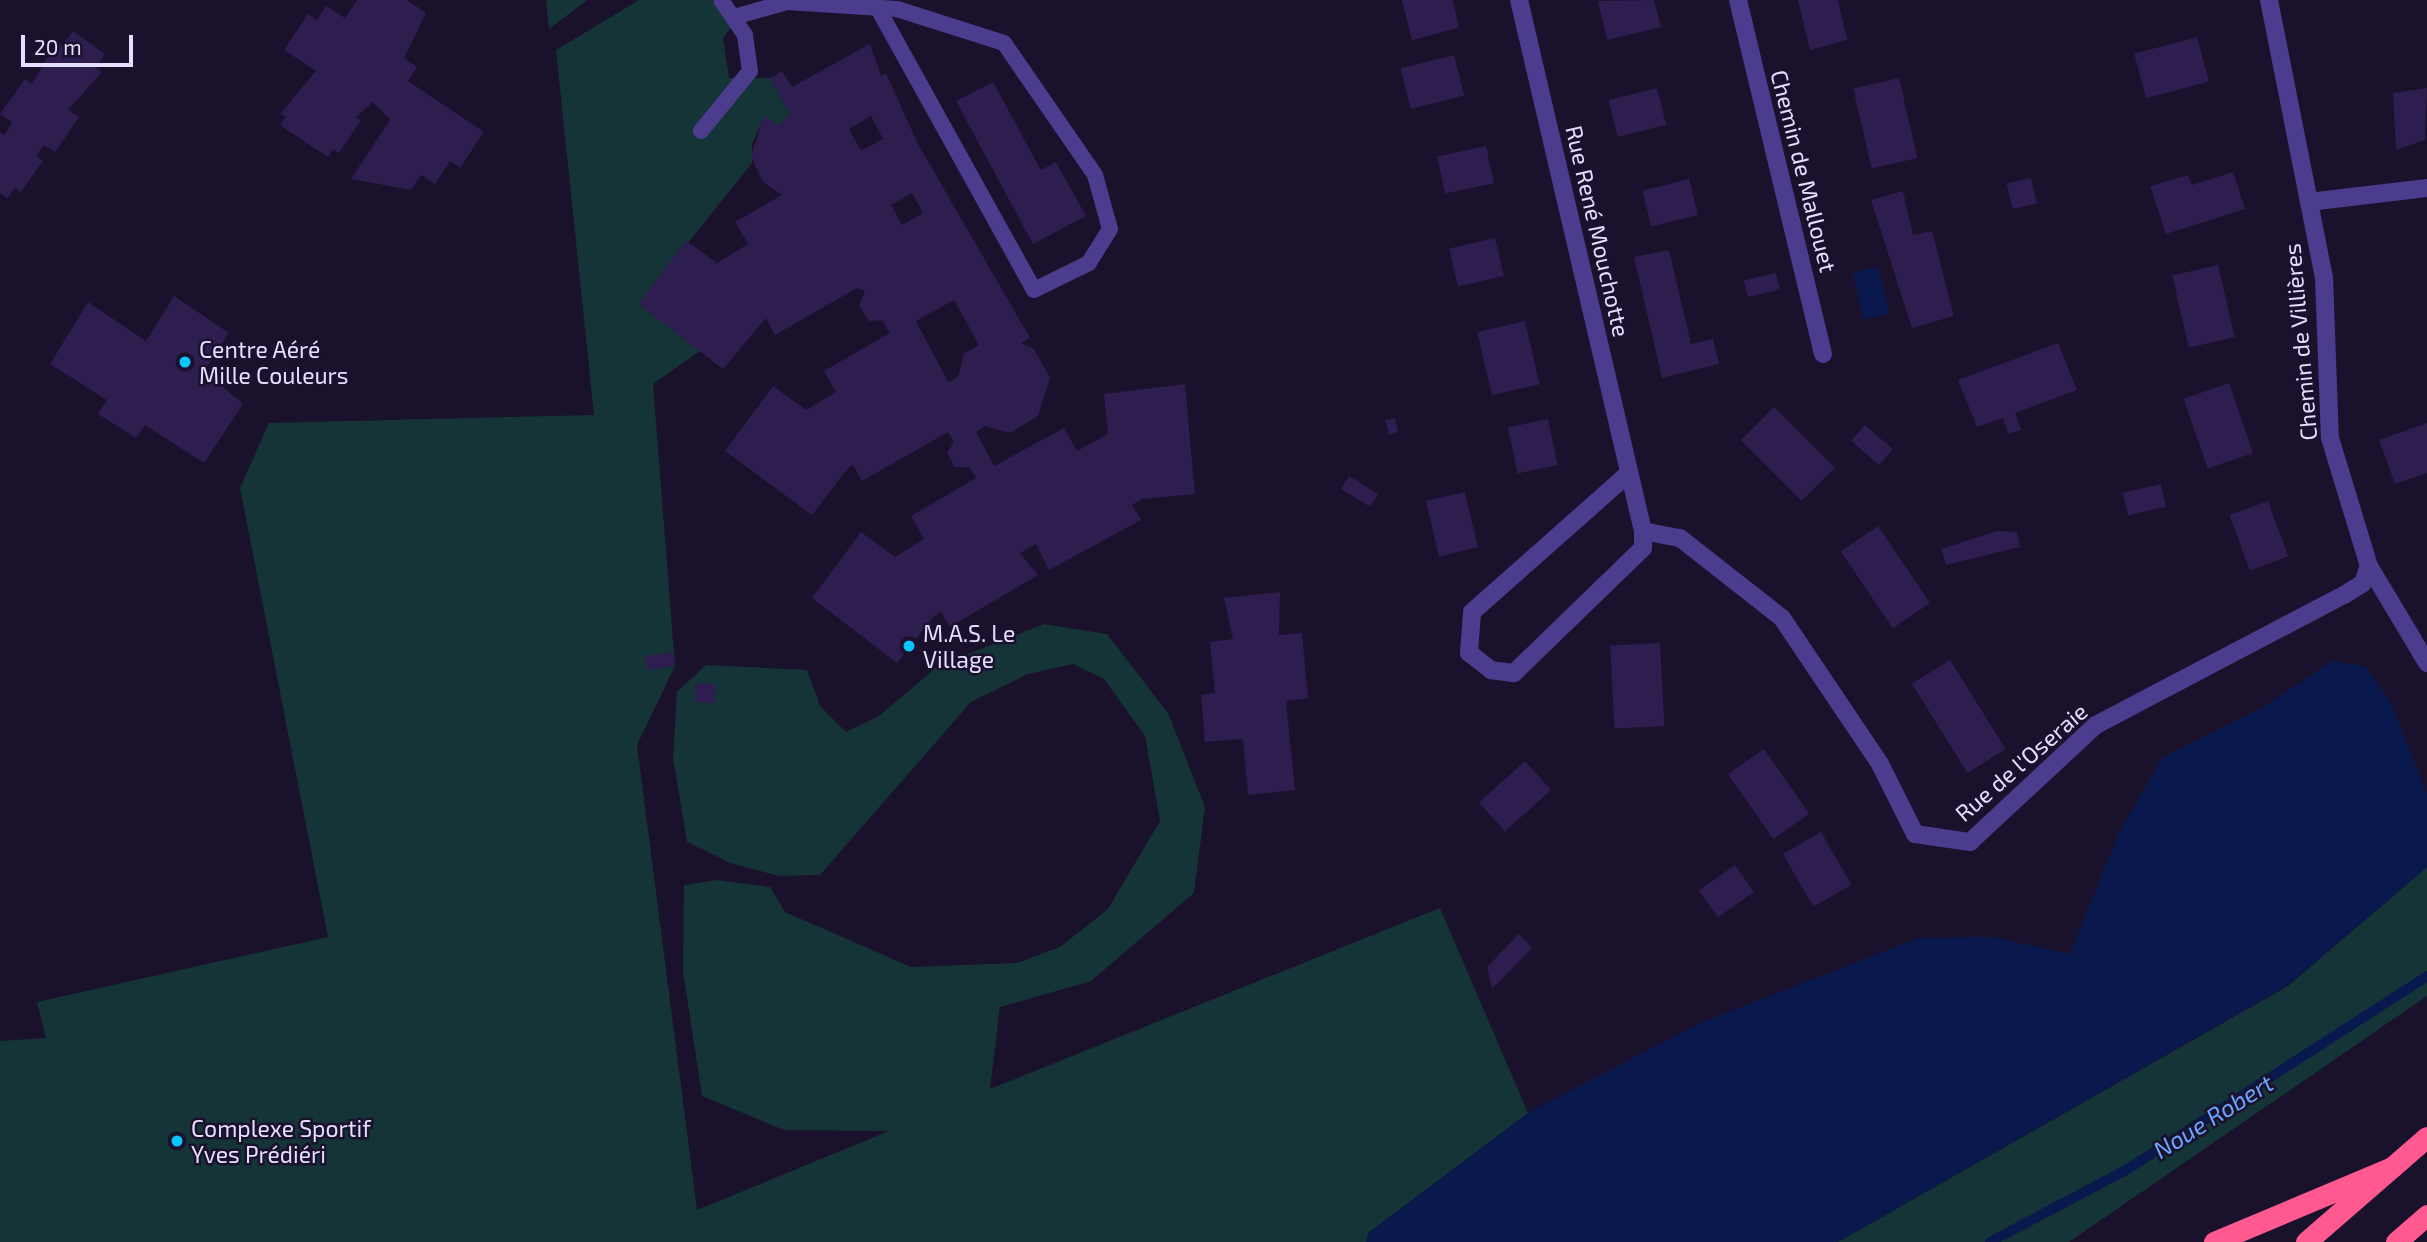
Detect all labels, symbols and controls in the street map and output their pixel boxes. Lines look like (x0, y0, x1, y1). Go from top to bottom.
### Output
scale bar (24, 21, 136, 65)
text: 20 m (34, 34, 82, 59)
street label: Chemin de Mallouet (1766, 67, 1842, 275)
street label: Rue René Mouchotte (1560, 123, 1636, 339)
street label: Chemin de Villières (2278, 242, 2322, 442)
place label: Centre Aéré Mille Couleurs (199, 335, 348, 389)
marker: Centre Aéré Mille Couleurs (177, 354, 193, 370)
place label: M.A.S. Le Village (923, 619, 1015, 673)
marker: M.A.S. Le Village (901, 638, 917, 654)
street label: Rue de l'Oseraie (1949, 697, 2093, 827)
water label: Noue Robert (2148, 1068, 2278, 1164)
place label: Complexe Sportif Yves Prédiéri (191, 1114, 371, 1168)
marker: Complexe Sportif Yves Prédiéri (169, 1133, 185, 1149)

